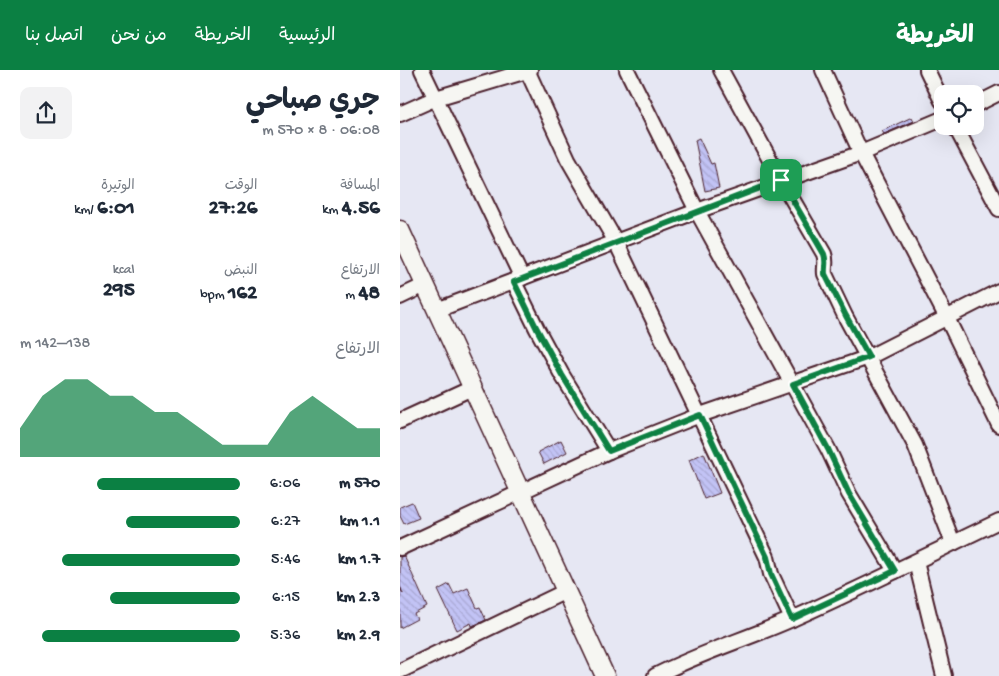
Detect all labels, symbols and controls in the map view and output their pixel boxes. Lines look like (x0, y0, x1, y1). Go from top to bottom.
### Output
text: الخريطة (896, 23, 974, 52)
text: اتصل بنا (25, 26, 83, 47)
text: من نحن (111, 26, 167, 47)
text: الخريطة (195, 26, 251, 47)
text: الرئيسية (279, 26, 335, 47)
map controls (934, 85, 984, 135)
button: locate (934, 85, 984, 135)
text: جري صباحي (246, 86, 380, 119)
button: share (20, 87, 72, 139)
text: 06:08 · 8 × 570 m (262, 122, 380, 141)
pin (760, 159, 802, 201)
icon: arrive (767, 166, 795, 194)
text: الوتيرة (101, 178, 135, 195)
text: الوقت (225, 178, 257, 195)
text: المسافة (340, 178, 380, 195)
text: 6:01 (97, 197, 135, 222)
text: 27:26 (209, 197, 257, 222)
text: 4.56 (342, 197, 380, 222)
text: /km (74, 202, 97, 219)
text: km (322, 202, 342, 219)
text: kcal (113, 262, 135, 279)
text: النبض (224, 263, 257, 280)
text: الارتفاع (341, 263, 380, 280)
text: 295 (103, 279, 135, 304)
text: 162 (228, 282, 257, 307)
text: 48 (359, 282, 380, 307)
text: bpm (200, 287, 228, 304)
text: m (345, 287, 359, 304)
text: 138–142 m (20, 335, 90, 354)
text: الارتفاع (335, 341, 380, 360)
text: 6:06 (270, 475, 300, 494)
text: 570 m (339, 475, 380, 494)
text: 6:27 (271, 513, 300, 532)
text: 1.1 km (340, 513, 380, 532)
text: 5:46 (271, 551, 300, 570)
text: 1.7 km (338, 551, 380, 570)
text: 6:15 (272, 589, 300, 608)
text: 2.3 km (337, 589, 380, 608)
text: 5:36 (270, 627, 300, 646)
text: 2.9 km (337, 627, 380, 646)

